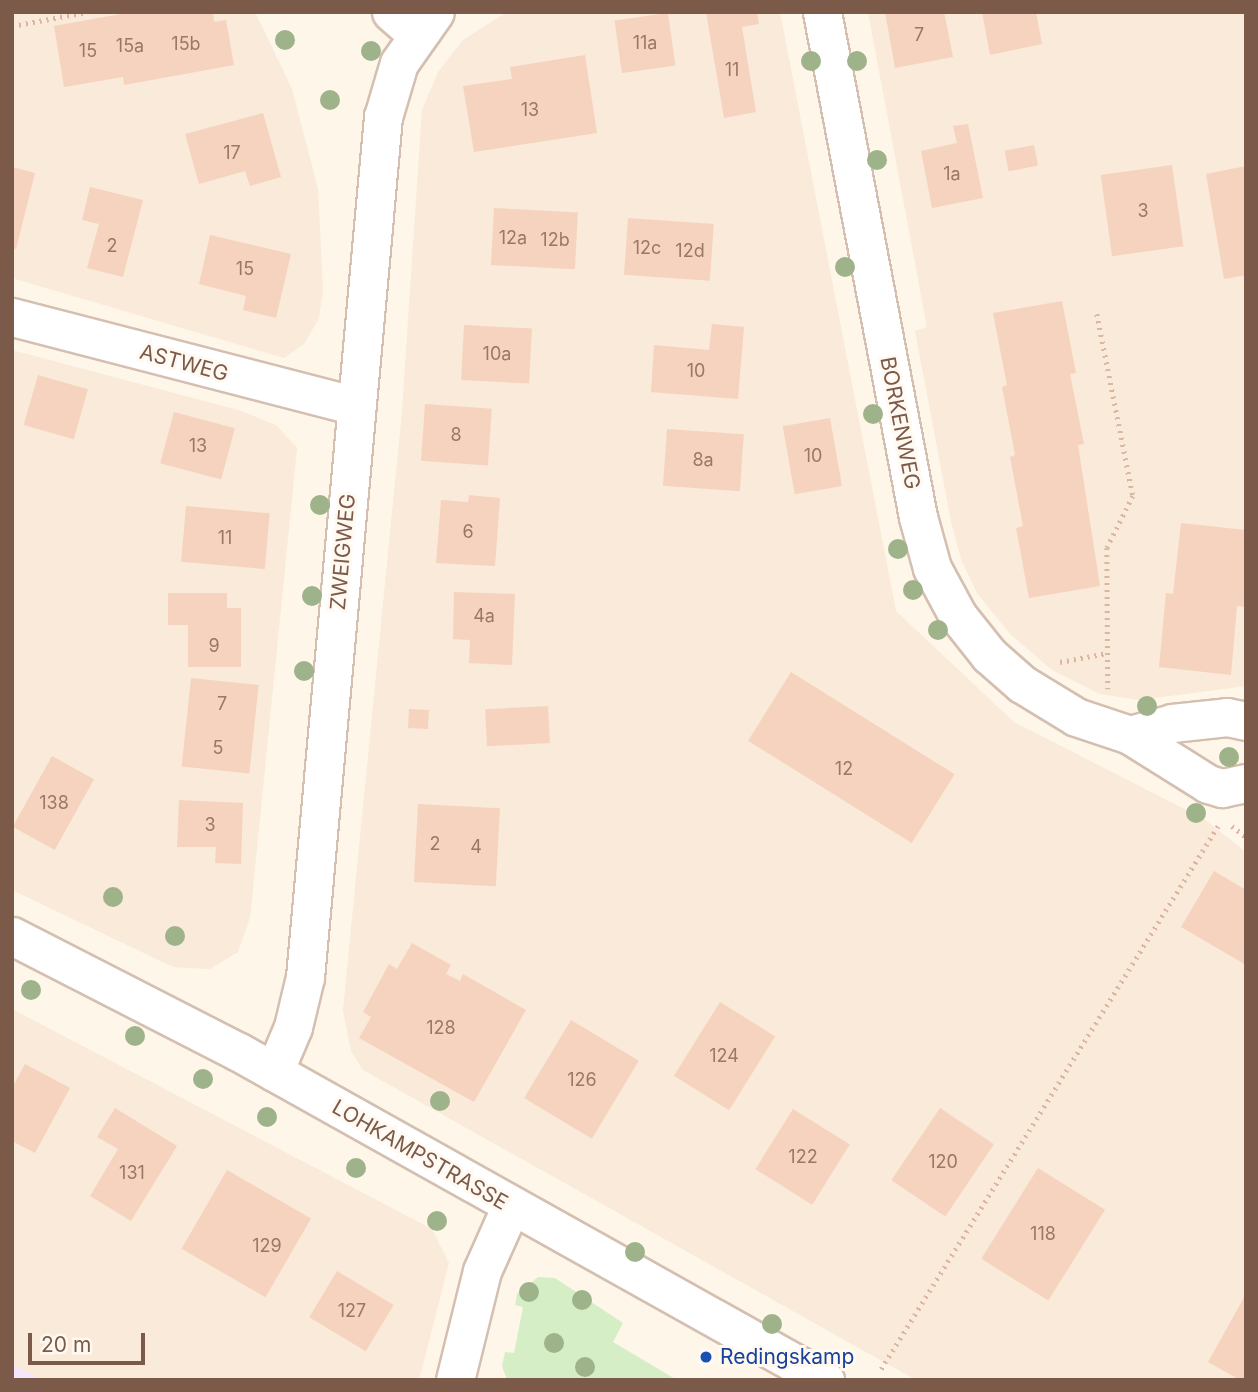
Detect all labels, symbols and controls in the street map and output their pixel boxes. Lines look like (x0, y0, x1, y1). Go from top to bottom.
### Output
house number: 7 (914, 24, 924, 46)
house number: 11a (633, 32, 657, 54)
house number: 15b (171, 33, 201, 55)
house number: 15a (116, 35, 144, 57)
house number: 15 (79, 40, 97, 62)
house number: 11 (725, 59, 739, 81)
house number: 13 (521, 99, 539, 121)
house number: 17 (223, 142, 241, 164)
house number: 1a (943, 163, 961, 185)
house number: 3 (1137, 200, 1149, 222)
house number: 12a (499, 227, 527, 249)
house number: 12b (540, 229, 570, 251)
house number: 2 (107, 235, 117, 257)
house number: 12c (633, 237, 661, 259)
house number: 12d (675, 240, 705, 262)
house number: 15 (236, 258, 254, 280)
street label: ASTWEG (137, 339, 231, 387)
house number: 10a (483, 343, 511, 365)
street label: BORKENWEG (875, 354, 925, 492)
house number: 10 (687, 360, 705, 382)
house number: 8 (450, 424, 462, 446)
house number: 13 (189, 435, 207, 457)
house number: 10 (804, 445, 822, 467)
house number: 8a (692, 449, 714, 471)
street label: ZWEIGWEG (325, 493, 361, 611)
house number: 6 (462, 521, 474, 543)
house number: 11 (218, 527, 232, 549)
house number: 4a (473, 605, 495, 627)
house number: 9 (208, 635, 220, 657)
house number: 7 (217, 693, 227, 715)
house number: 5 (213, 737, 223, 759)
house number: 12 (835, 758, 853, 780)
house number: 138 (39, 792, 69, 814)
house number: 3 (204, 814, 216, 836)
house number: 2 (430, 833, 440, 855)
house number: 4 (470, 836, 482, 858)
house number: 128 (426, 1017, 456, 1039)
house number: 124 (709, 1045, 739, 1067)
house number: 126 (567, 1069, 597, 1091)
street label: LOHKAMPSTRASSE (328, 1094, 512, 1216)
house number: 122 (788, 1146, 818, 1168)
house number: 120 (928, 1151, 958, 1173)
house number: 131 (119, 1162, 145, 1184)
house number: 118 (1030, 1223, 1056, 1245)
house number: 129 (252, 1235, 282, 1257)
house number: 127 (338, 1300, 366, 1322)
scale bar (32, 1318, 149, 1362)
text: 20 m (41, 1332, 91, 1357)
place label: Redingskamp (720, 1344, 854, 1370)
marker: Redingskamp (698, 1349, 714, 1365)

